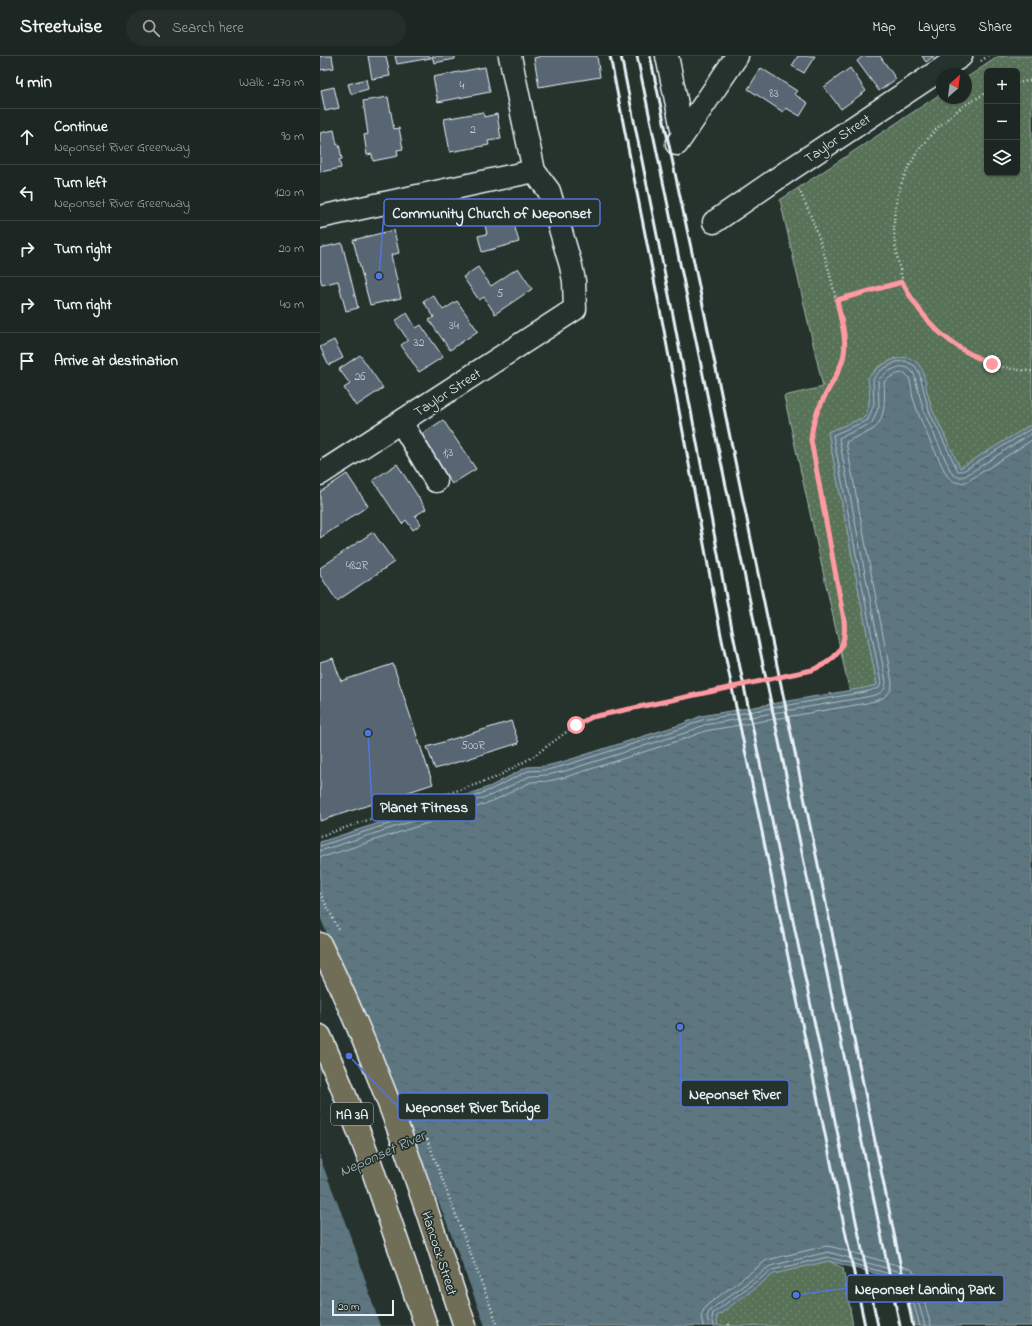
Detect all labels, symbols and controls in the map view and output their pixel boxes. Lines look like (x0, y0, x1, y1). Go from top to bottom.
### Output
search box (126, 10, 406, 46)
text: Streetwise (20, 14, 102, 41)
icon: search (140, 17, 162, 39)
text: Search here (172, 17, 244, 39)
text: Map (872, 17, 896, 38)
text: Layers (918, 17, 956, 38)
text: Share (978, 17, 1012, 38)
north arrow (936, 68, 972, 104)
map controls (984, 68, 1020, 176)
button: + (984, 68, 1020, 104)
text: 4 min (16, 70, 52, 95)
text: Walk · 270 m (239, 73, 304, 92)
house number: 4 (460, 77, 465, 95)
house number: 83 (769, 85, 779, 103)
button: − (984, 104, 1020, 140)
street label: Taylor Street (800, 109, 876, 170)
text: Continue (54, 116, 108, 138)
house number: 2 (470, 121, 476, 139)
icon: ahead (16, 126, 38, 148)
text: 90 m (281, 127, 304, 146)
text: Neponset River Greenway (54, 138, 190, 157)
button: layers (984, 140, 1020, 176)
text: Turn left (54, 172, 107, 194)
icon: left (16, 182, 38, 204)
text: 120 m (274, 183, 304, 202)
text: Neponset River Greenway (54, 194, 190, 213)
callout: Community Church of Neponset (384, 199, 600, 226)
text: Community Church of Neponset (392, 203, 593, 227)
icon: right (16, 238, 38, 260)
text: Turn right (54, 238, 112, 260)
text: 20 m (279, 239, 304, 258)
house number: 5 (497, 285, 504, 303)
icon: right (16, 294, 38, 316)
text: Turn right (54, 294, 112, 316)
text: 40 m (280, 295, 304, 314)
house number: 34 (449, 317, 459, 335)
house number: 32 (414, 334, 424, 352)
icon: arrive (16, 350, 38, 372)
text: Arrive at destination (54, 350, 178, 372)
route end (983, 355, 1001, 373)
street label: Taylor Street (410, 364, 486, 424)
house number: 26 (354, 368, 366, 386)
house number: 1;3 (443, 444, 453, 462)
house number: 482R (346, 557, 368, 575)
route start (567, 716, 585, 734)
house number: 500R (461, 737, 485, 755)
callout: Planet Fitness (372, 794, 476, 821)
text: Planet Fitness (380, 797, 468, 819)
callout: Neponset River (681, 1080, 789, 1107)
text: Neponset River (689, 1084, 781, 1106)
callout: Neponset River Bridge (398, 1093, 549, 1120)
text: Neponset River Bridge (405, 1097, 542, 1121)
road number: MA 3A (331, 1103, 373, 1125)
water label: Neponset River (336, 1124, 431, 1183)
street label: Hancock Street (415, 1209, 462, 1298)
callout: Neponset Landing Park (847, 1275, 1004, 1302)
text: Neponset Landing Park (855, 1279, 996, 1303)
scale bar (332, 1298, 394, 1317)
text: 20 m (338, 1299, 360, 1315)

